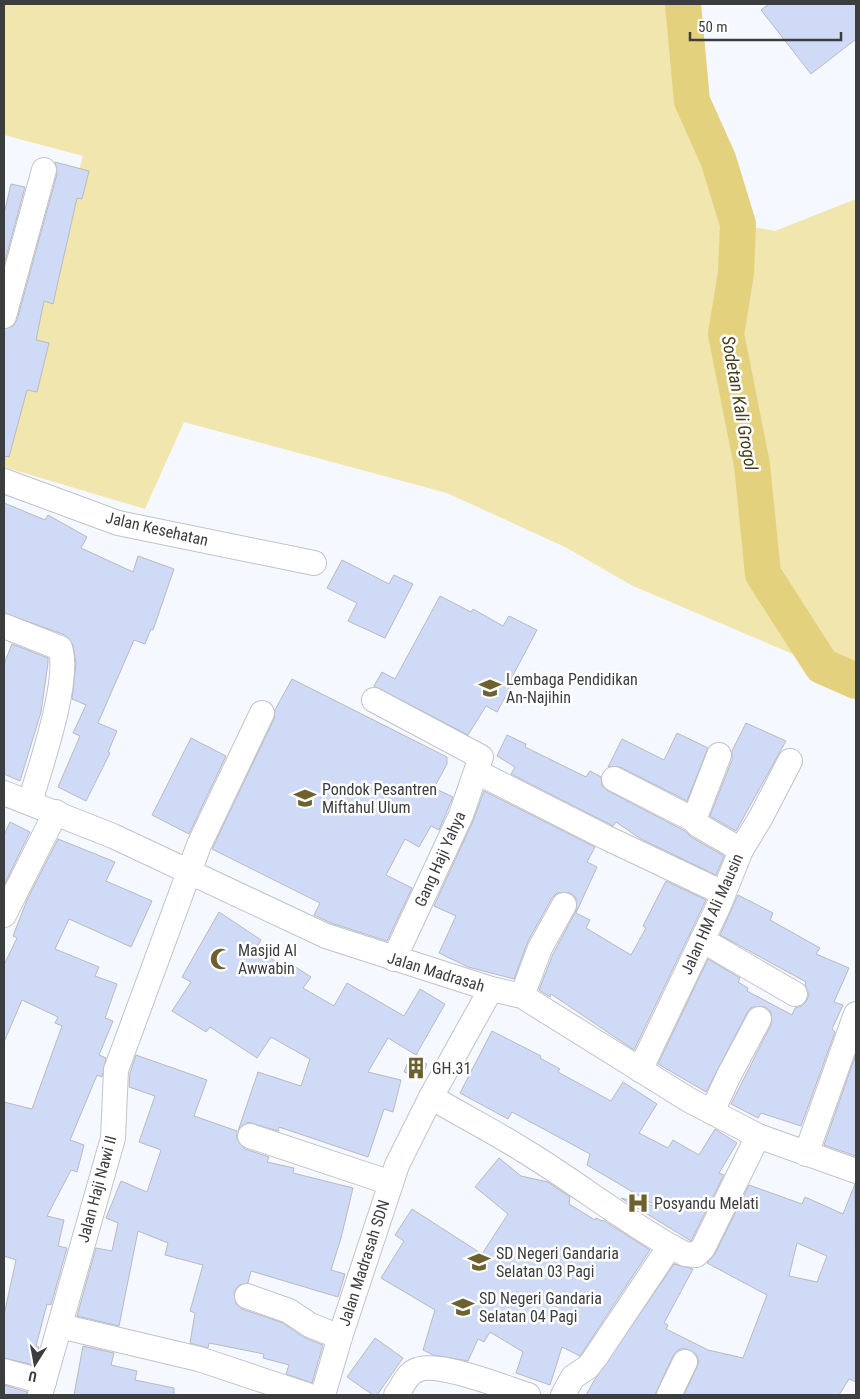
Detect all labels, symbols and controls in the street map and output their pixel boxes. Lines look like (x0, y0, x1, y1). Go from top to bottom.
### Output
scale bar (690, 10, 841, 42)
text: 50 m (698, 18, 728, 36)
water label: Sodetan Kali Grogol (718, 334, 762, 473)
street label: Jalan Kesehatan (104, 508, 210, 550)
place label: Lembaga Pendidikan An-Najihin (506, 670, 638, 707)
school or university icon: Lembaga Pendidikan An-Najihin (477, 675, 503, 701)
place label: Pondok Pesantren Miftahul Ulum (322, 780, 437, 817)
school or university icon: Pondok Pesantren Miftahul Ulum (292, 785, 318, 811)
street label: Gang Haji Yahya (411, 808, 469, 910)
street label: Jalan HM Ali Mausin (677, 851, 747, 977)
place label: Masjid Al Awwabin (238, 941, 297, 978)
mosque icon: Masjid Al Awwabin (208, 946, 234, 972)
street label: Jalan Madrasah (385, 948, 487, 996)
building icon: GH.31 (403, 1055, 429, 1081)
place label: GH.31 (432, 1059, 471, 1078)
street label: Jalan Haji Nawi II (74, 1133, 120, 1245)
hospital icon: Posyandu Melati (625, 1190, 651, 1216)
place label: Posyandu Melati (654, 1194, 759, 1213)
street label: Jalan Madrasah SDN (335, 1197, 393, 1329)
place label: SD Negeri Gandaria Selatan 03 Pagi (496, 1244, 619, 1281)
school or university icon: SD Negeri Gandaria Selatan 03 Pagi (466, 1249, 492, 1275)
place label: SD Negeri Gandaria Selatan 04 Pagi (479, 1289, 602, 1326)
school or university icon: SD Negeri Gandaria Selatan 04 Pagi (450, 1294, 476, 1320)
north arrow (10, 1339, 60, 1389)
text: U (27, 1368, 38, 1385)

